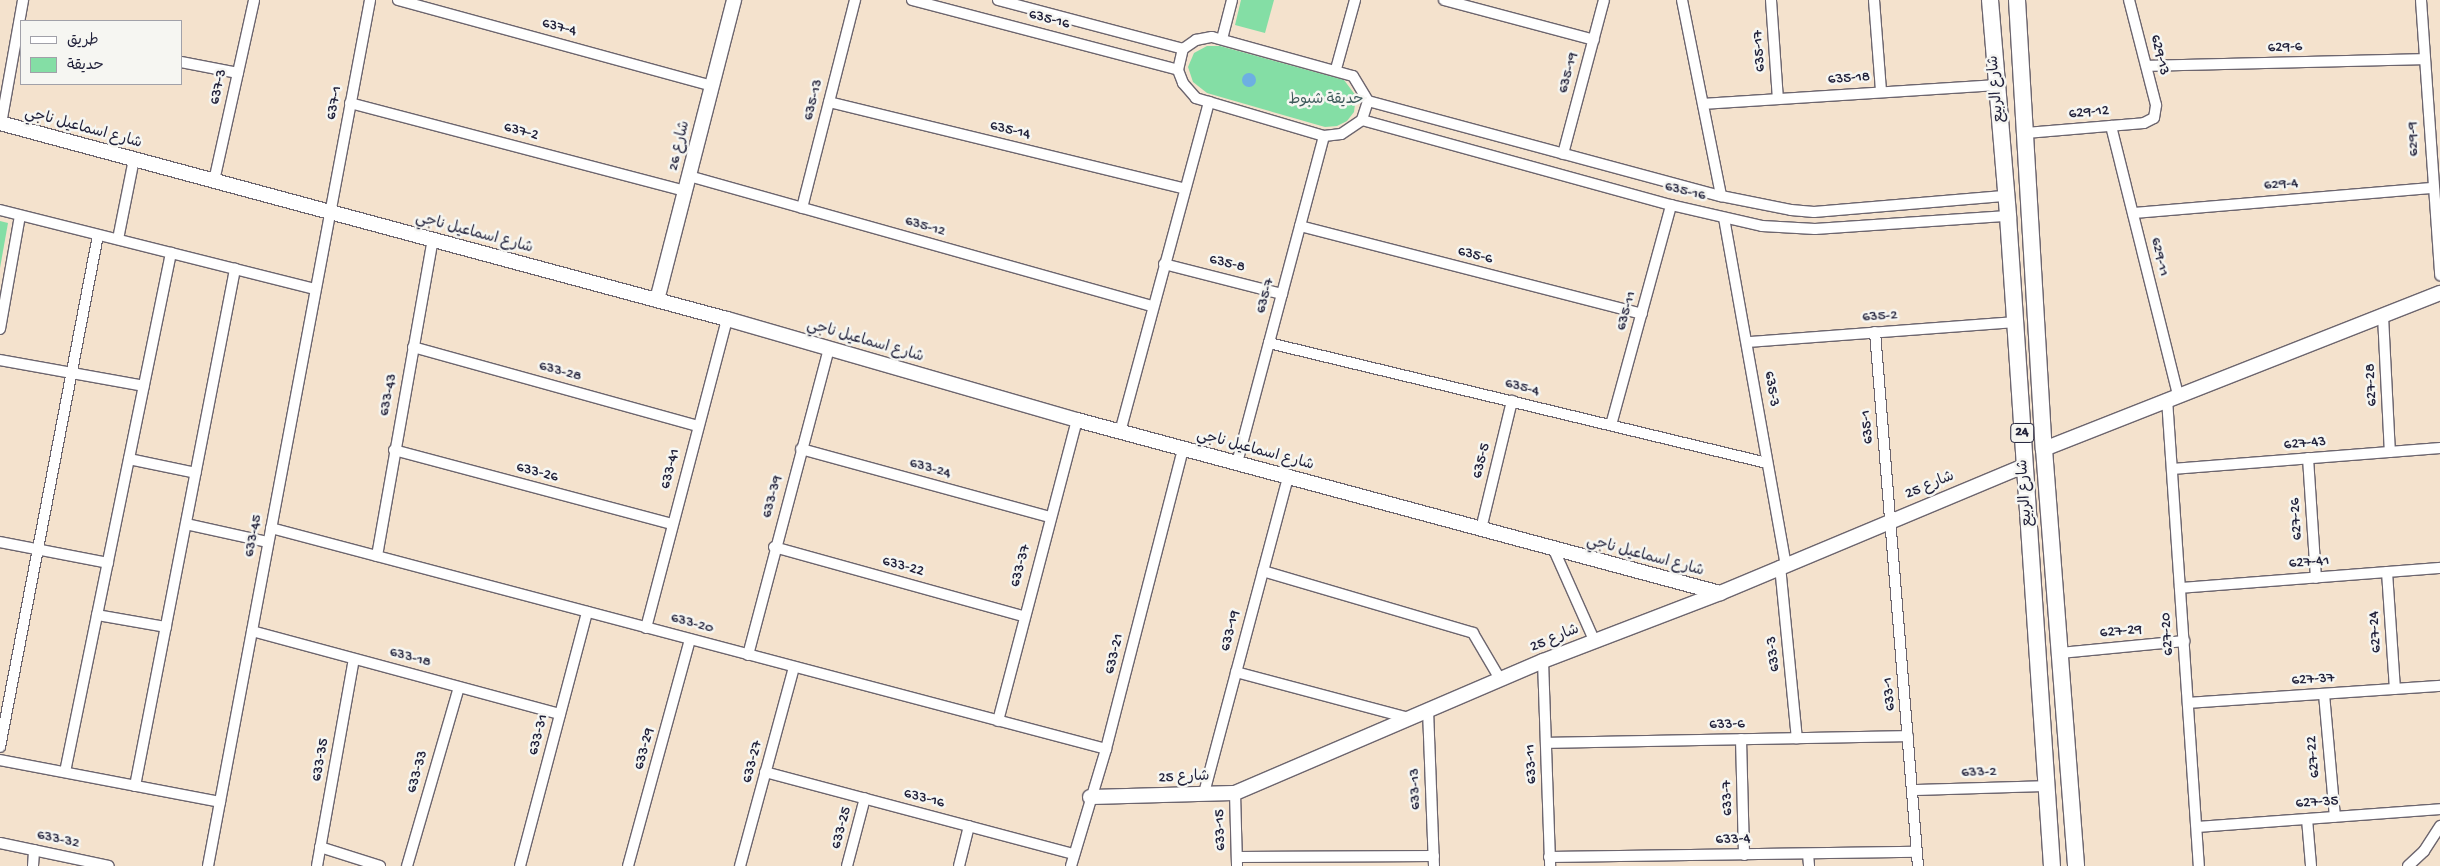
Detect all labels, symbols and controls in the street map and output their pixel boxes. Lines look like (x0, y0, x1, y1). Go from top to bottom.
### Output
street label: 635-16 (1027, 6, 1071, 34)
street label: 637-4 (540, 15, 578, 41)
legend (20, 20, 182, 85)
street label: 635-17 (1750, 30, 1770, 72)
text: طريق (67, 32, 99, 50)
street label: 629-13 (2145, 33, 2173, 77)
street label: 629-6 (2267, 38, 2303, 58)
street label: 635-19 (1555, 51, 1583, 95)
street label: شارع الربيع (1985, 55, 2009, 123)
text: حديقة (67, 57, 104, 75)
street label: 637-3 (206, 68, 232, 106)
street label: 635-18 (1827, 69, 1871, 89)
street label: 635-13 (800, 78, 828, 122)
street label: 637-1 (323, 85, 347, 121)
park label: حديقة شبوط (1288, 92, 1364, 110)
street label: 629-12 (2068, 102, 2110, 124)
street label: شارع اسماعيل ناجي (22, 105, 144, 153)
street label: 635-14 (988, 117, 1032, 145)
street label: 637-2 (502, 119, 540, 145)
street label: شارع 26 (665, 119, 695, 173)
street label: 629-9 (2404, 121, 2424, 157)
street label: 629-4 (2263, 175, 2299, 195)
street label: 635-16 (1663, 178, 1707, 206)
street label: شارع اسماعيل ناجي (413, 210, 535, 258)
street label: 635-12 (903, 213, 947, 241)
street label: 629-11 (2146, 236, 2172, 278)
street label: 635-6 (1456, 243, 1494, 269)
street label: 635-8 (1207, 251, 1247, 277)
street label: 635-7 (1253, 276, 1279, 316)
street label: 635-11 (1613, 289, 1641, 333)
street label: 635-2 (1862, 307, 1898, 327)
street label: شارع اسماعيل ناجي (805, 317, 925, 367)
street label: 633-28 (537, 358, 583, 386)
street label: 627-28 (2362, 363, 2382, 407)
street label: 635-3 (1759, 370, 1783, 408)
street label: 633-43 (376, 372, 402, 418)
street label: 635-4 (1503, 375, 1541, 401)
street label: 635-1 (1858, 409, 1878, 445)
road number: 24 (2010, 422, 2034, 444)
street label: شارع اسماعيل ناجي (1194, 427, 1316, 475)
street label: 627-43 (2283, 433, 2327, 455)
street label: 635-5 (1469, 441, 1495, 481)
street label: 633-41 (657, 447, 685, 491)
street label: 633-24 (907, 455, 953, 483)
street label: 633-26 (514, 459, 560, 487)
street label: شارع الربيع (2015, 459, 2037, 527)
street label: شارع 25 (1903, 468, 1957, 504)
street label: 633-39 (759, 474, 787, 520)
street label: 627-26 (2287, 497, 2307, 541)
street label: 633-45 (241, 513, 267, 559)
street label: شارع اسماعيل ناجي (1584, 533, 1706, 581)
street label: 633-37 (1007, 543, 1035, 589)
street label: 633-22 (880, 553, 926, 581)
street label: 627-41 (2288, 553, 2330, 573)
street label: 633-19 (1217, 609, 1245, 653)
street label: 633-20 (669, 610, 715, 638)
street label: 627-24 (2366, 610, 2386, 654)
street label: 627-20 (2158, 612, 2178, 656)
street label: شارع 25 (1528, 621, 1582, 657)
street label: 627-29 (2099, 621, 2143, 643)
street label: 633-21 (1101, 632, 1129, 676)
street label: 633-3 (1763, 635, 1785, 673)
street label: 633-18 (387, 644, 433, 672)
street label: 627-37 (2291, 670, 2335, 690)
street label: 633-1 (1880, 676, 1900, 712)
street label: 633-31 (525, 713, 553, 757)
street label: 633-6 (1709, 716, 1745, 734)
street label: 633-29 (631, 726, 659, 772)
street label: 627-22 (2303, 735, 2325, 779)
street label: 633-35 (308, 737, 334, 783)
street label: 633-27 (739, 739, 767, 785)
street label: 633-11 (1522, 744, 1542, 784)
street label: 633-33 (403, 749, 433, 795)
street label: 633-2 (1961, 763, 1997, 783)
street label: شارع 25 (1158, 768, 1210, 788)
street label: 633-13 (1406, 768, 1426, 810)
street label: 633-7 (1718, 780, 1738, 816)
street label: 633-16 (902, 785, 946, 813)
street label: 627-35 (2295, 793, 2339, 813)
street label: 633-25 (828, 805, 856, 851)
street label: 633-15 (1211, 809, 1231, 851)
street label: 633-32 (35, 827, 81, 853)
street label: 633-4 (1715, 831, 1751, 849)

